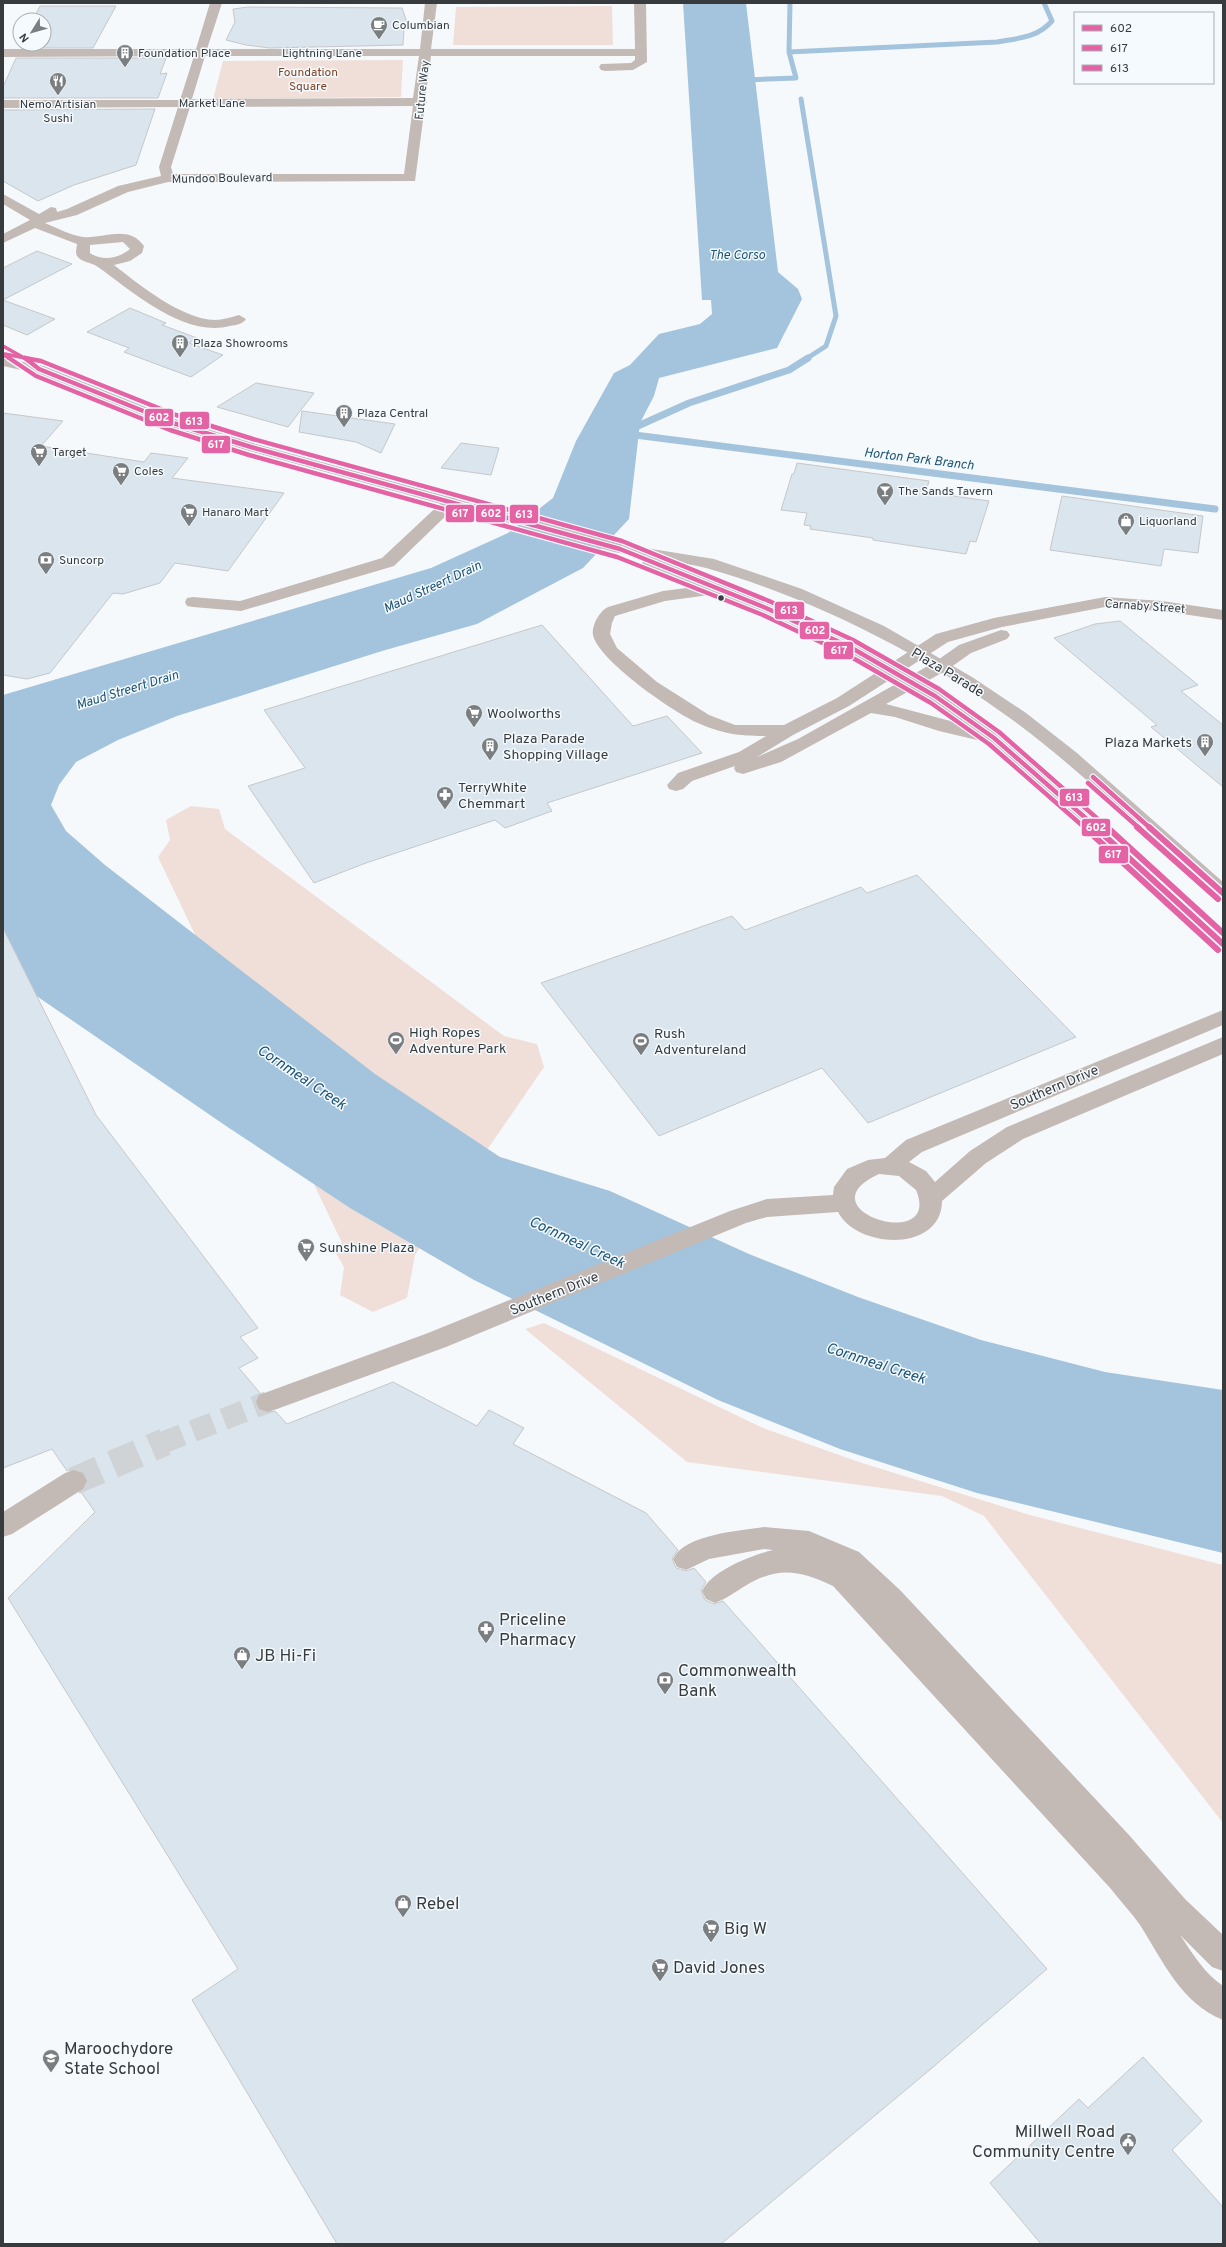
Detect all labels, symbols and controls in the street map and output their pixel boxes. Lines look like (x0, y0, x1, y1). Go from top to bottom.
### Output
north arrow (12, 12, 52, 52)
legend (1074, 12, 1214, 84)
cafe icon: Columbian (369, 15, 389, 40)
place label: Columbian (392, 18, 450, 34)
text: 602 (1110, 21, 1132, 37)
text: N (17, 30, 33, 45)
text: 617 (1110, 41, 1128, 57)
building icon: Foundation Place (115, 43, 135, 68)
place label: Foundation Place (138, 46, 230, 62)
street label: Lightning Lane (282, 46, 362, 62)
street label: Future Way (412, 59, 434, 121)
text: 613 (1110, 61, 1129, 77)
park label: Foundation Square (278, 65, 338, 95)
restaurant icon: Nemo Artisian Sushi (48, 71, 68, 96)
street label: Market Lane (179, 96, 245, 112)
place label: Nemo Artisian Sushi (20, 97, 96, 127)
street label: Mundoo Boulevard (171, 170, 273, 188)
water label: The Corso (709, 248, 765, 264)
building icon: Plaza Showrooms (170, 333, 190, 358)
place label: Plaza Showrooms (193, 336, 288, 352)
building icon: Plaza Central (334, 403, 354, 428)
place label: Plaza Central (357, 406, 428, 422)
line badge: 602 (144, 408, 174, 427)
text: 602 (149, 411, 169, 425)
line badge: 613 (179, 411, 210, 430)
text: 613 (185, 415, 203, 429)
line badge: 617 (201, 435, 231, 454)
text: 617 (207, 438, 225, 452)
supermarket icon: Target (29, 442, 49, 467)
place label: Target (52, 445, 87, 461)
water label: Horton Park Branch (863, 445, 975, 475)
supermarket icon: Coles (111, 461, 131, 486)
place label: Coles (134, 464, 164, 480)
bar icon: The Sands Tavern (875, 481, 895, 506)
place label: The Sands Tavern (898, 484, 993, 500)
supermarket icon: Hanaro Mart (179, 502, 199, 527)
line badge: 617 (445, 504, 475, 523)
line badge: 602 (475, 504, 506, 523)
line badge: 613 (509, 504, 539, 524)
place label: Hanaro Mart (202, 505, 269, 521)
text: 617 (451, 507, 469, 521)
text: 602 (481, 507, 501, 521)
text: 613 (515, 508, 533, 522)
shop icon: Liquorland (1116, 511, 1136, 536)
place label: Liquorland (1139, 514, 1197, 530)
bank icon: Suncorp (36, 550, 56, 575)
place label: Suncorp (59, 553, 104, 569)
water label: Maud Streert Drain (381, 558, 484, 617)
unlabelled marker (716, 593, 726, 603)
street label: Carnaby Street (1104, 596, 1186, 618)
line badge: 613 (774, 601, 805, 620)
text: 613 (780, 604, 798, 618)
line badge: 602 (799, 621, 830, 640)
text: 602 (805, 624, 825, 638)
line badge: 617 (823, 641, 854, 660)
text: 617 (830, 644, 848, 658)
street label: Plaza Parade (908, 645, 987, 702)
water label: Maud Streert Drain (75, 668, 181, 714)
supermarket icon: Woolworths (464, 703, 484, 728)
place label: Woolworths (487, 706, 561, 723)
place label: Plaza Parade Shopping Village (503, 731, 608, 764)
building icon: Plaza Markets (1195, 732, 1215, 757)
place label: Plaza Markets (1105, 735, 1192, 752)
building icon: Plaza Parade Shopping Village (480, 736, 500, 761)
place label: TerryWhite Chemmart (458, 780, 527, 813)
pharmacy icon: TerryWhite Chemmart (435, 785, 455, 810)
line badge: 613 (1059, 788, 1090, 807)
text: 613 (1065, 791, 1083, 805)
line badge: 602 (1081, 818, 1111, 837)
text: 602 (1086, 821, 1106, 835)
line badge: 617 (1098, 845, 1129, 864)
text: 617 (1104, 848, 1122, 862)
place label: High Ropes Adventure Park (409, 1025, 506, 1058)
place label: Rush Adventureland (654, 1026, 746, 1059)
sports icon: High Ropes Adventure Park (386, 1030, 406, 1055)
sports icon: Rush Adventureland (631, 1031, 651, 1056)
water label: Cornmeal Creek (253, 1041, 350, 1115)
street label: Southern Drive (1008, 1062, 1101, 1115)
water label: Cornmeal Creek (525, 1213, 628, 1274)
supermarket icon: Sunshine Plaza (296, 1237, 316, 1262)
place label: Sunshine Plaza (319, 1240, 414, 1257)
street label: Southern Drive (508, 1269, 601, 1320)
water label: Cornmeal Creek (823, 1339, 928, 1390)
place label: Priceline Pharmacy (499, 1610, 576, 1652)
pharmacy icon: Priceline Pharmacy (476, 1619, 496, 1644)
shop icon: JB Hi-Fi (232, 1645, 252, 1670)
place label: JB Hi-Fi (255, 1646, 316, 1668)
place label: Commonwealth Bank (678, 1661, 797, 1703)
bank icon: Commonwealth Bank (655, 1670, 675, 1695)
shop icon: Rebel (393, 1893, 413, 1918)
place label: Rebel (416, 1894, 459, 1916)
supermarket icon: Big W (701, 1918, 721, 1943)
place label: Big W (724, 1919, 767, 1941)
supermarket icon: David Jones (650, 1957, 670, 1982)
place label: David Jones (673, 1958, 765, 1980)
place label: Maroochydore State School (64, 2039, 173, 2081)
school or university icon: Maroochydore State School (41, 2048, 61, 2073)
place label: Millwell Road Community Centre (972, 2122, 1115, 2164)
public building icon: Millwell Road Community Centre (1118, 2131, 1138, 2156)

